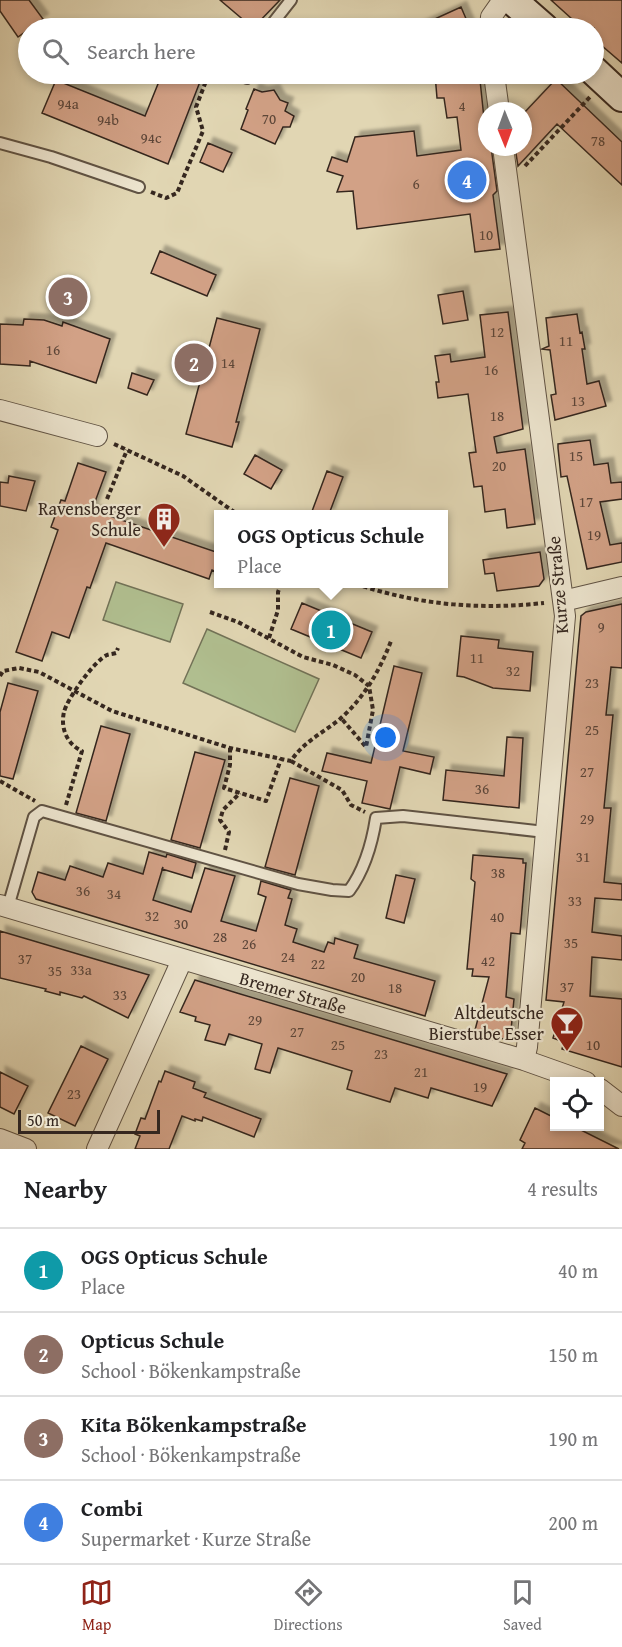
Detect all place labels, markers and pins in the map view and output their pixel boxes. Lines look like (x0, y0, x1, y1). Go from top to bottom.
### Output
pin: 4 (448, 158, 486, 202)
pin: 3 (48, 274, 88, 320)
pin: 2 (174, 340, 214, 386)
place label: Ravensberger Schule (38, 495, 142, 543)
building icon: Ravensberger Schule (146, 501, 182, 548)
pin: 1 (312, 608, 350, 652)
place label: Altdeutsche Bierstube Esser (429, 999, 545, 1047)
bar icon: Altdeutsche Bierstube Esser (549, 1005, 585, 1052)

